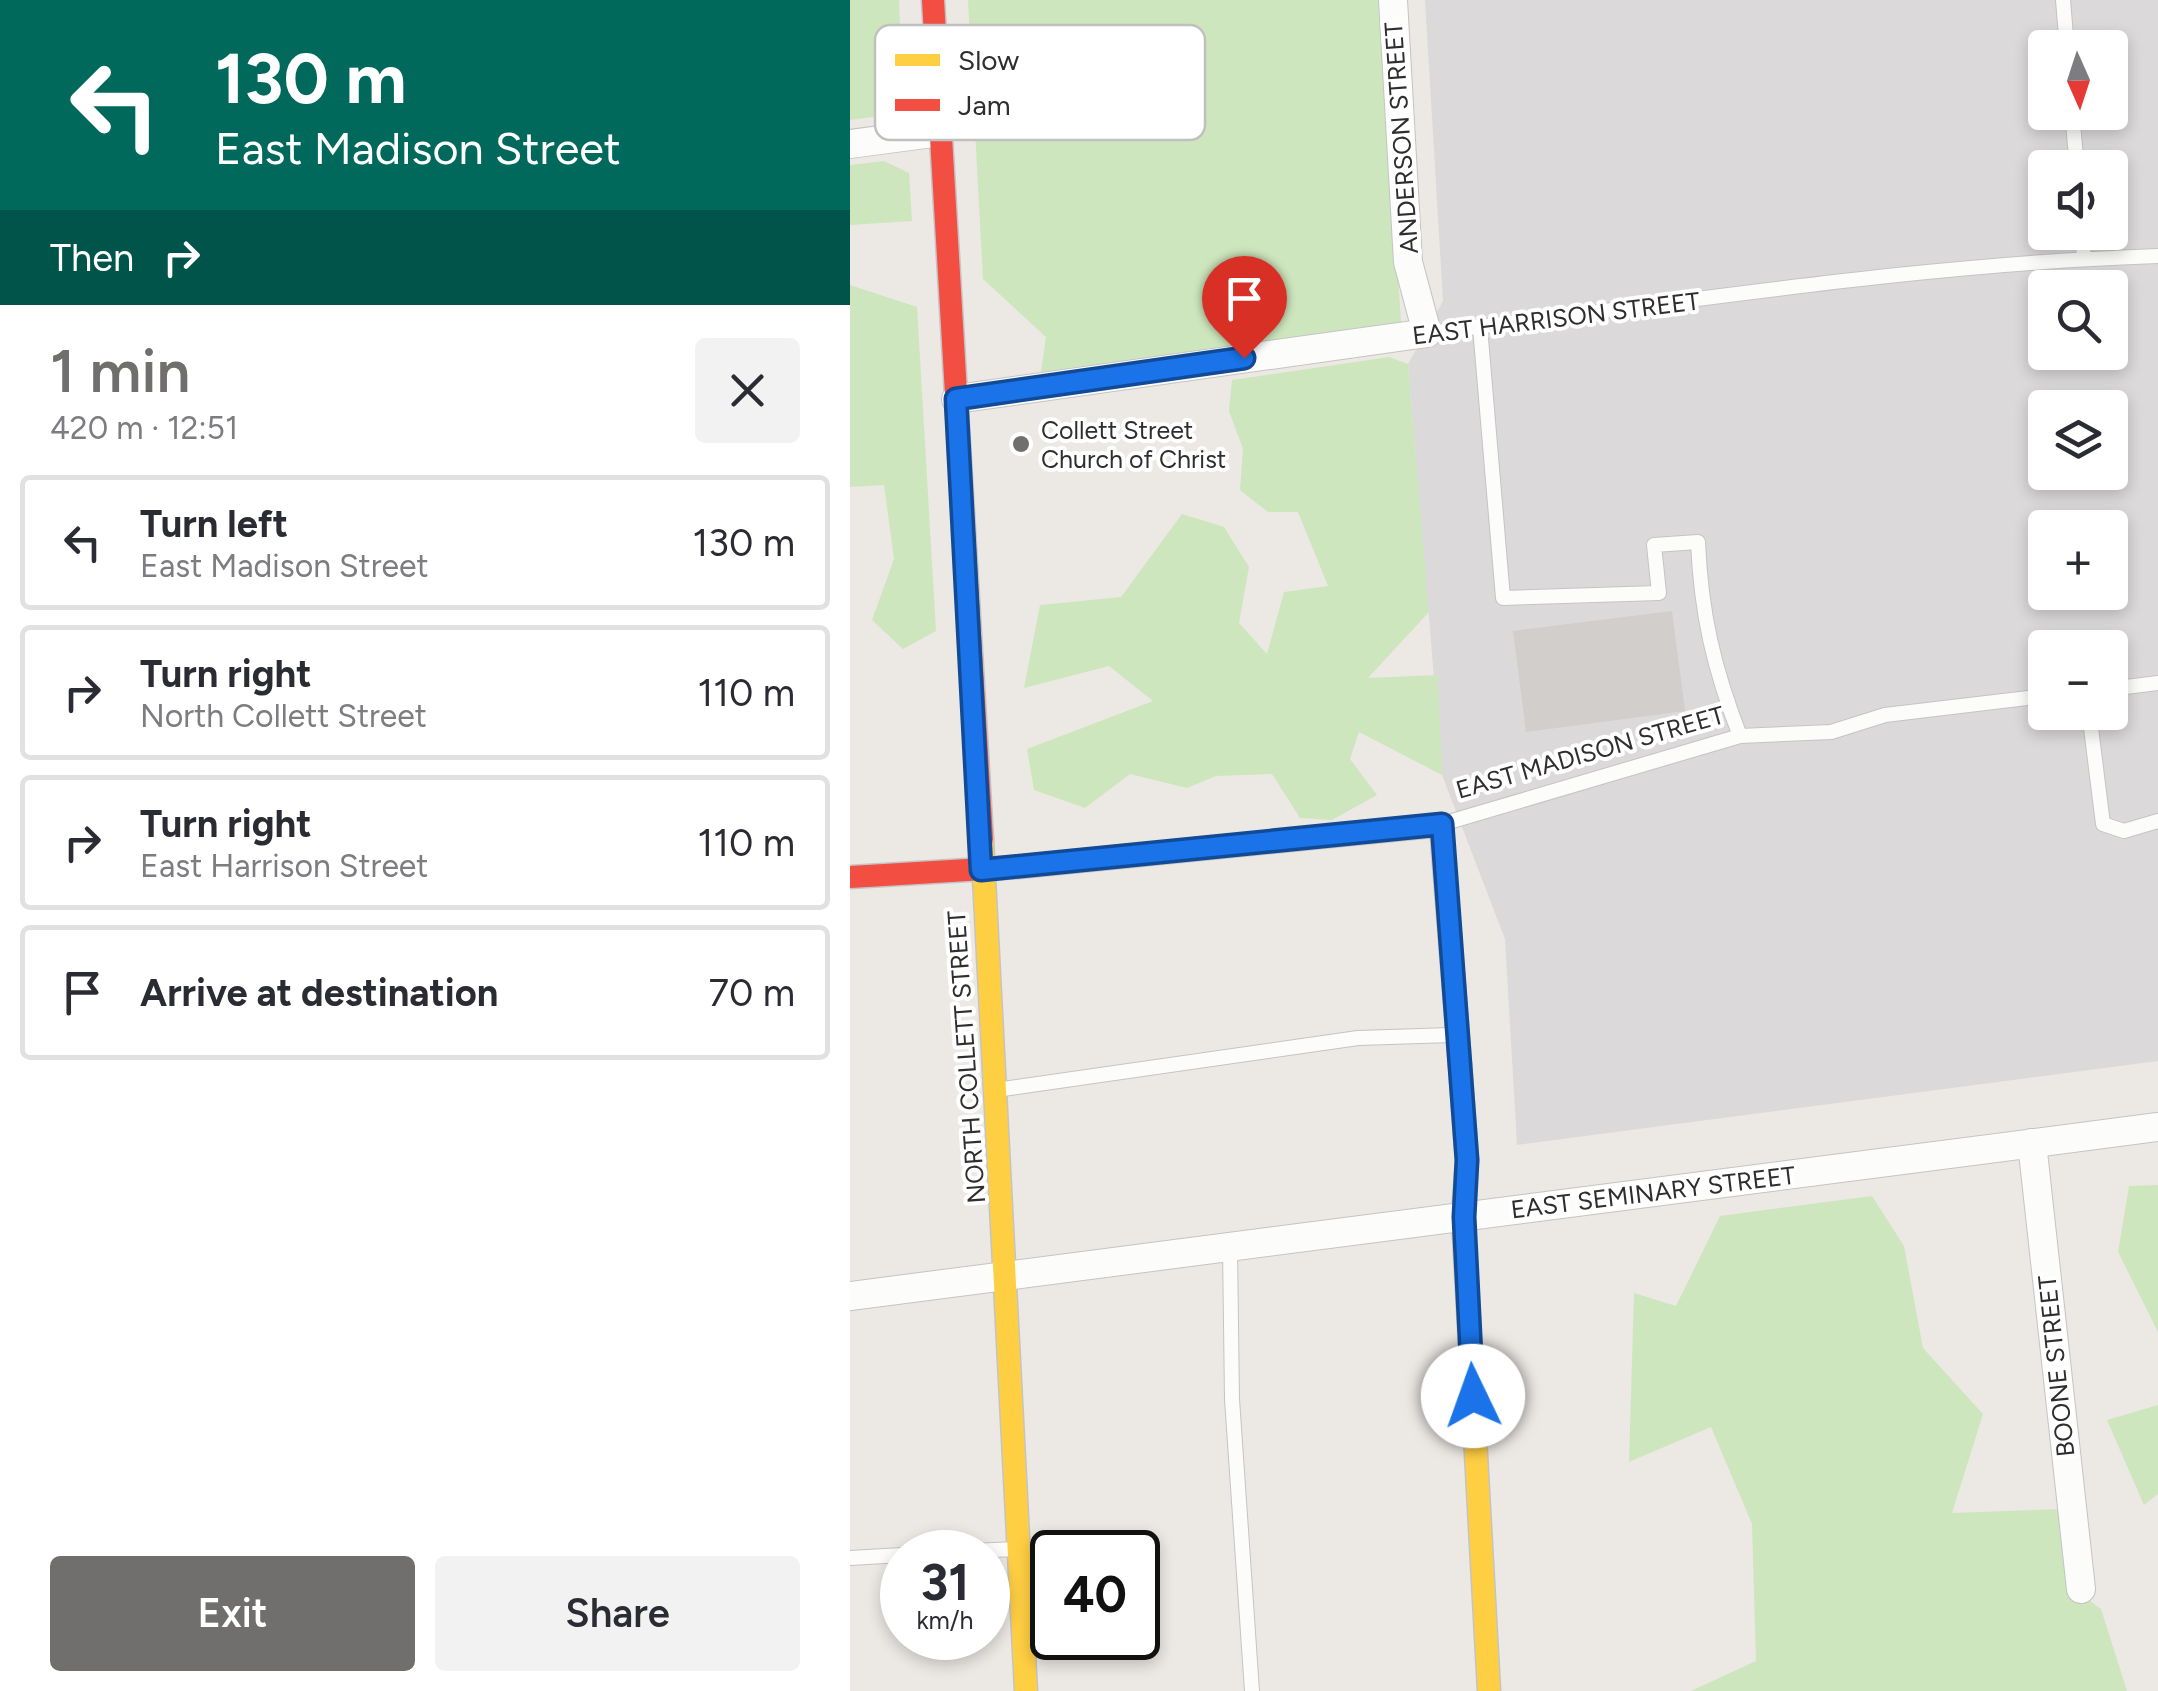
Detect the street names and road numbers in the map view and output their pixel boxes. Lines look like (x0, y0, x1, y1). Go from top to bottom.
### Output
street label: ANDERSON STREET (1378, 21, 1424, 255)
street label: EAST HARRISON STREET (1411, 285, 1702, 351)
street label: EAST MADISON STREET (1452, 699, 1728, 805)
street label: NORTH COLLETT STREET (941, 909, 991, 1204)
street label: EAST SEMINARY STREET (1509, 1160, 1797, 1224)
street label: BOONE STREET (2032, 1273, 2080, 1458)

